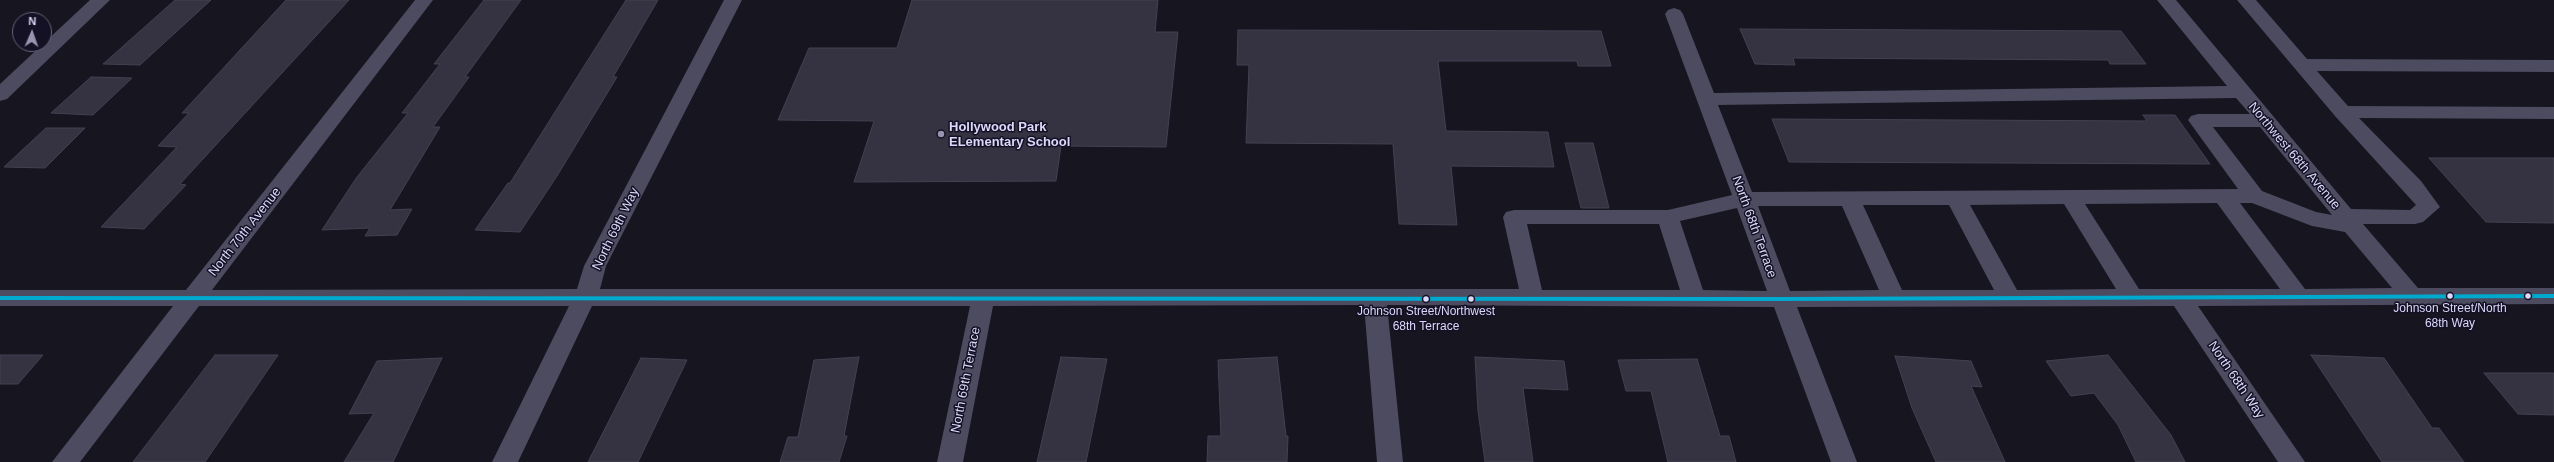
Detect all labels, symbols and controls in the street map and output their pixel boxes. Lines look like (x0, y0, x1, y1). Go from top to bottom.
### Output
north arrow (12, 12, 52, 52)
text: N (28, 15, 37, 27)
street label: Northwest 68th Avenue (2245, 99, 2343, 213)
place label: Hollywood Park ELementary School (949, 119, 1070, 150)
marker: Hollywood Park ELementary School (936, 129, 946, 139)
street label: North 68th Terrace (1728, 174, 1780, 280)
street label: North 70th Avenue (206, 185, 284, 279)
street label: North 69th Way (589, 185, 643, 273)
marker: Johnson Street/North 68th Way (2445, 291, 2455, 301)
unlabelled marker (2523, 291, 2533, 301)
marker: Johnson Street/Northwest 68th Terrace (1421, 294, 1431, 304)
unlabelled marker (1466, 294, 1476, 304)
place label: Johnson Street/North 68th Way (2393, 302, 2507, 330)
place label: Johnson Street/Northwest 68th Terrace (1357, 305, 1495, 333)
street label: North 69th Terrace (948, 326, 984, 434)
street label: North 68th Way (2204, 338, 2268, 422)

